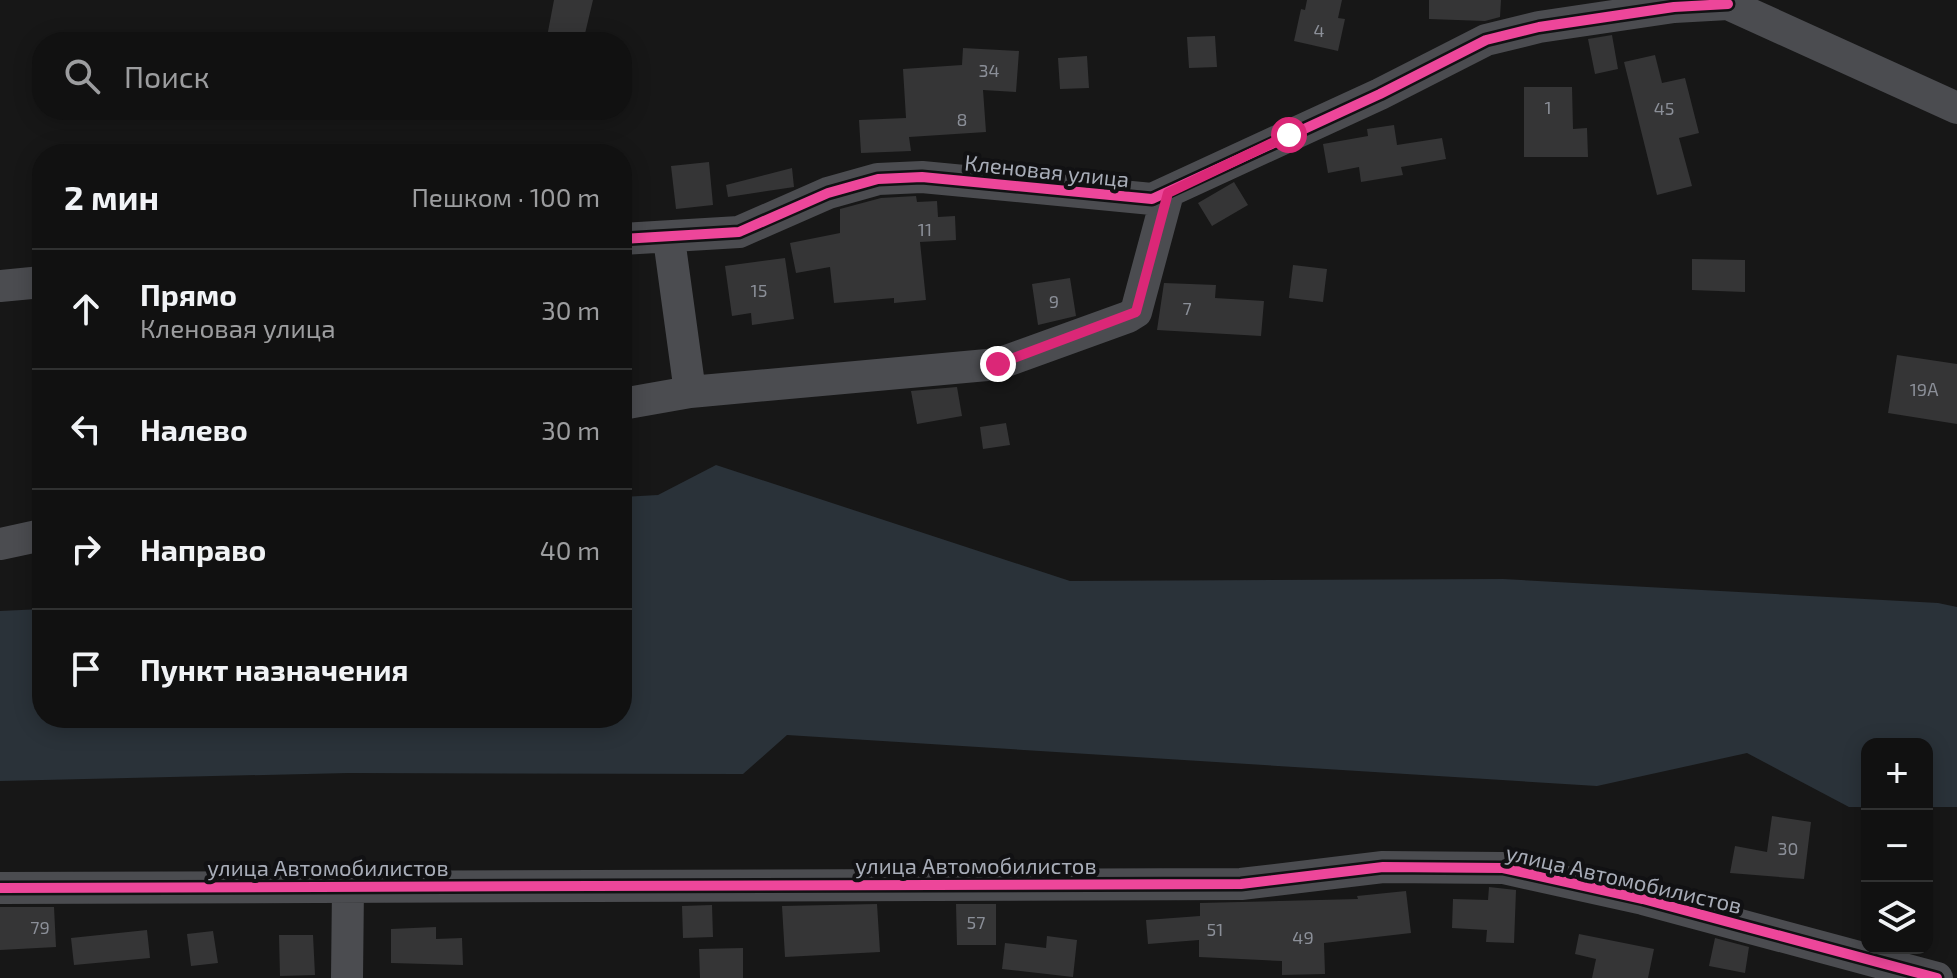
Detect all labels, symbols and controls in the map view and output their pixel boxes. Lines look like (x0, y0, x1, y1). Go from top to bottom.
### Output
house number: 4 (1313, 19, 1325, 41)
search box (32, 32, 632, 120)
icon: search (60, 54, 104, 98)
text: Поиск (124, 58, 210, 94)
house number: 34 (978, 59, 1000, 81)
house number: 1 (1544, 96, 1552, 118)
house number: 45 (1654, 97, 1674, 119)
house number: 8 (957, 108, 967, 130)
route start (1271, 117, 1307, 153)
street label: Кленовая улица (963, 148, 1131, 193)
text: 2 мин (64, 176, 159, 217)
text: Пешком · 100 m (411, 181, 600, 212)
house number: 11 (918, 218, 932, 240)
text: Прямо (140, 276, 237, 312)
house number: 15 (751, 279, 767, 301)
icon: ahead (64, 287, 108, 331)
house number: 9 (1049, 290, 1059, 312)
text: 30 m (541, 294, 600, 325)
house number: 7 (1182, 297, 1192, 319)
text: Кленовая улица (140, 312, 336, 343)
route end (980, 346, 1016, 382)
house number: 19А (1910, 378, 1939, 400)
icon: left (64, 407, 108, 451)
text: Налево (140, 411, 248, 447)
text: 30 m (541, 414, 600, 445)
icon: right (64, 527, 108, 571)
text: Направо (140, 531, 266, 567)
text: 40 m (540, 534, 600, 565)
icon: arrive (64, 647, 108, 691)
text: Пункт назначения (140, 651, 408, 687)
map controls (1861, 738, 1933, 954)
button: + (1861, 738, 1933, 810)
button: − (1861, 810, 1933, 882)
house number: 30 (1778, 837, 1798, 859)
street label: улица Автомобилистов (1503, 838, 1744, 919)
street label: улица Автомобилистов (855, 852, 1097, 879)
street label: улица Автомобилистов (207, 854, 449, 881)
button: layers (1861, 882, 1933, 954)
house number: 57 (967, 911, 985, 933)
house number: 79 (30, 916, 50, 938)
house number: 51 (1207, 918, 1223, 940)
house number: 49 (1292, 926, 1314, 948)

